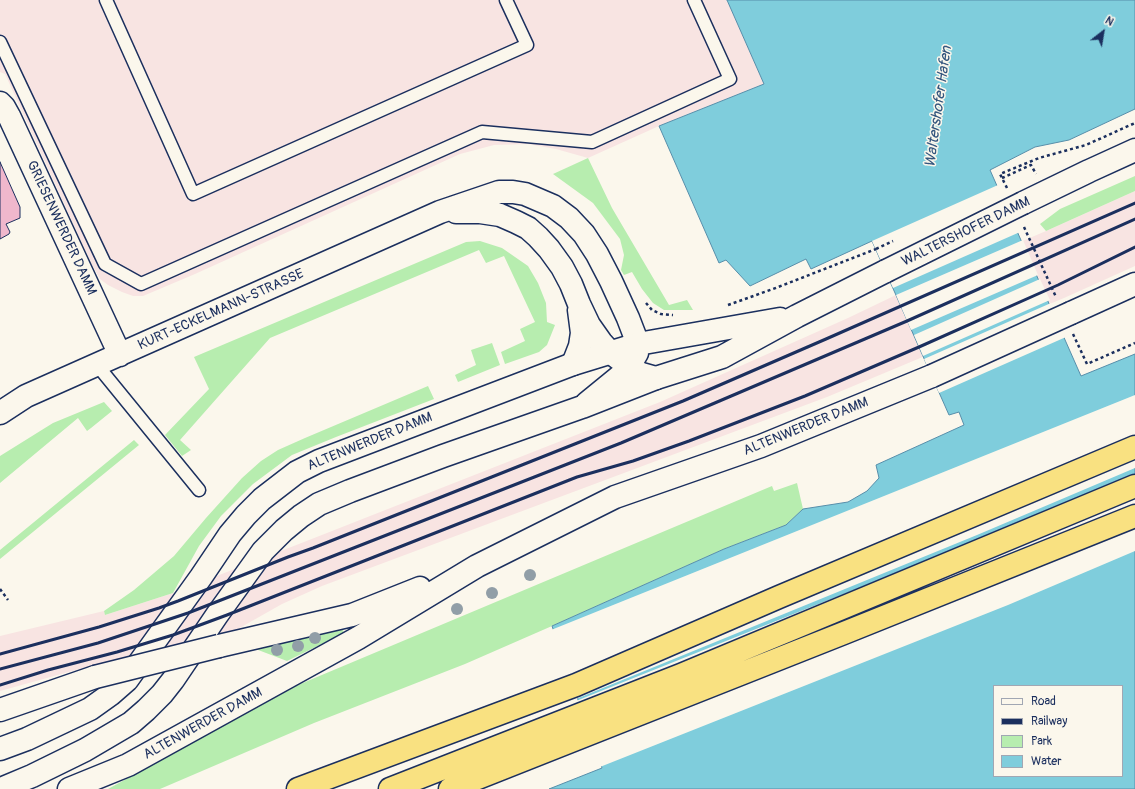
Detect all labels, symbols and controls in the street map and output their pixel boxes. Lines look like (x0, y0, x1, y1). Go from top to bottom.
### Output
north arrow (1083, 12, 1123, 52)
text: N (1103, 14, 1116, 29)
water label: Waltershofer Hafen (922, 45, 956, 169)
street label: GRIESENWERDER DAMM (22, 158, 100, 298)
street label: WALTERSHOFER DAMM (899, 194, 1033, 270)
street label: KURT-ECKELMANN-STRASSE (135, 266, 307, 354)
street label: ALTENWERDER DAMM (741, 394, 871, 460)
street label: ALTENWERDER DAMM (305, 409, 435, 475)
street label: ALTENWERDER DAMM (141, 684, 265, 764)
legend (993, 685, 1123, 777)
text: Road (1031, 694, 1056, 709)
text: Railway (1031, 714, 1067, 729)
text: Park (1031, 734, 1052, 749)
text: Water (1031, 754, 1062, 769)

